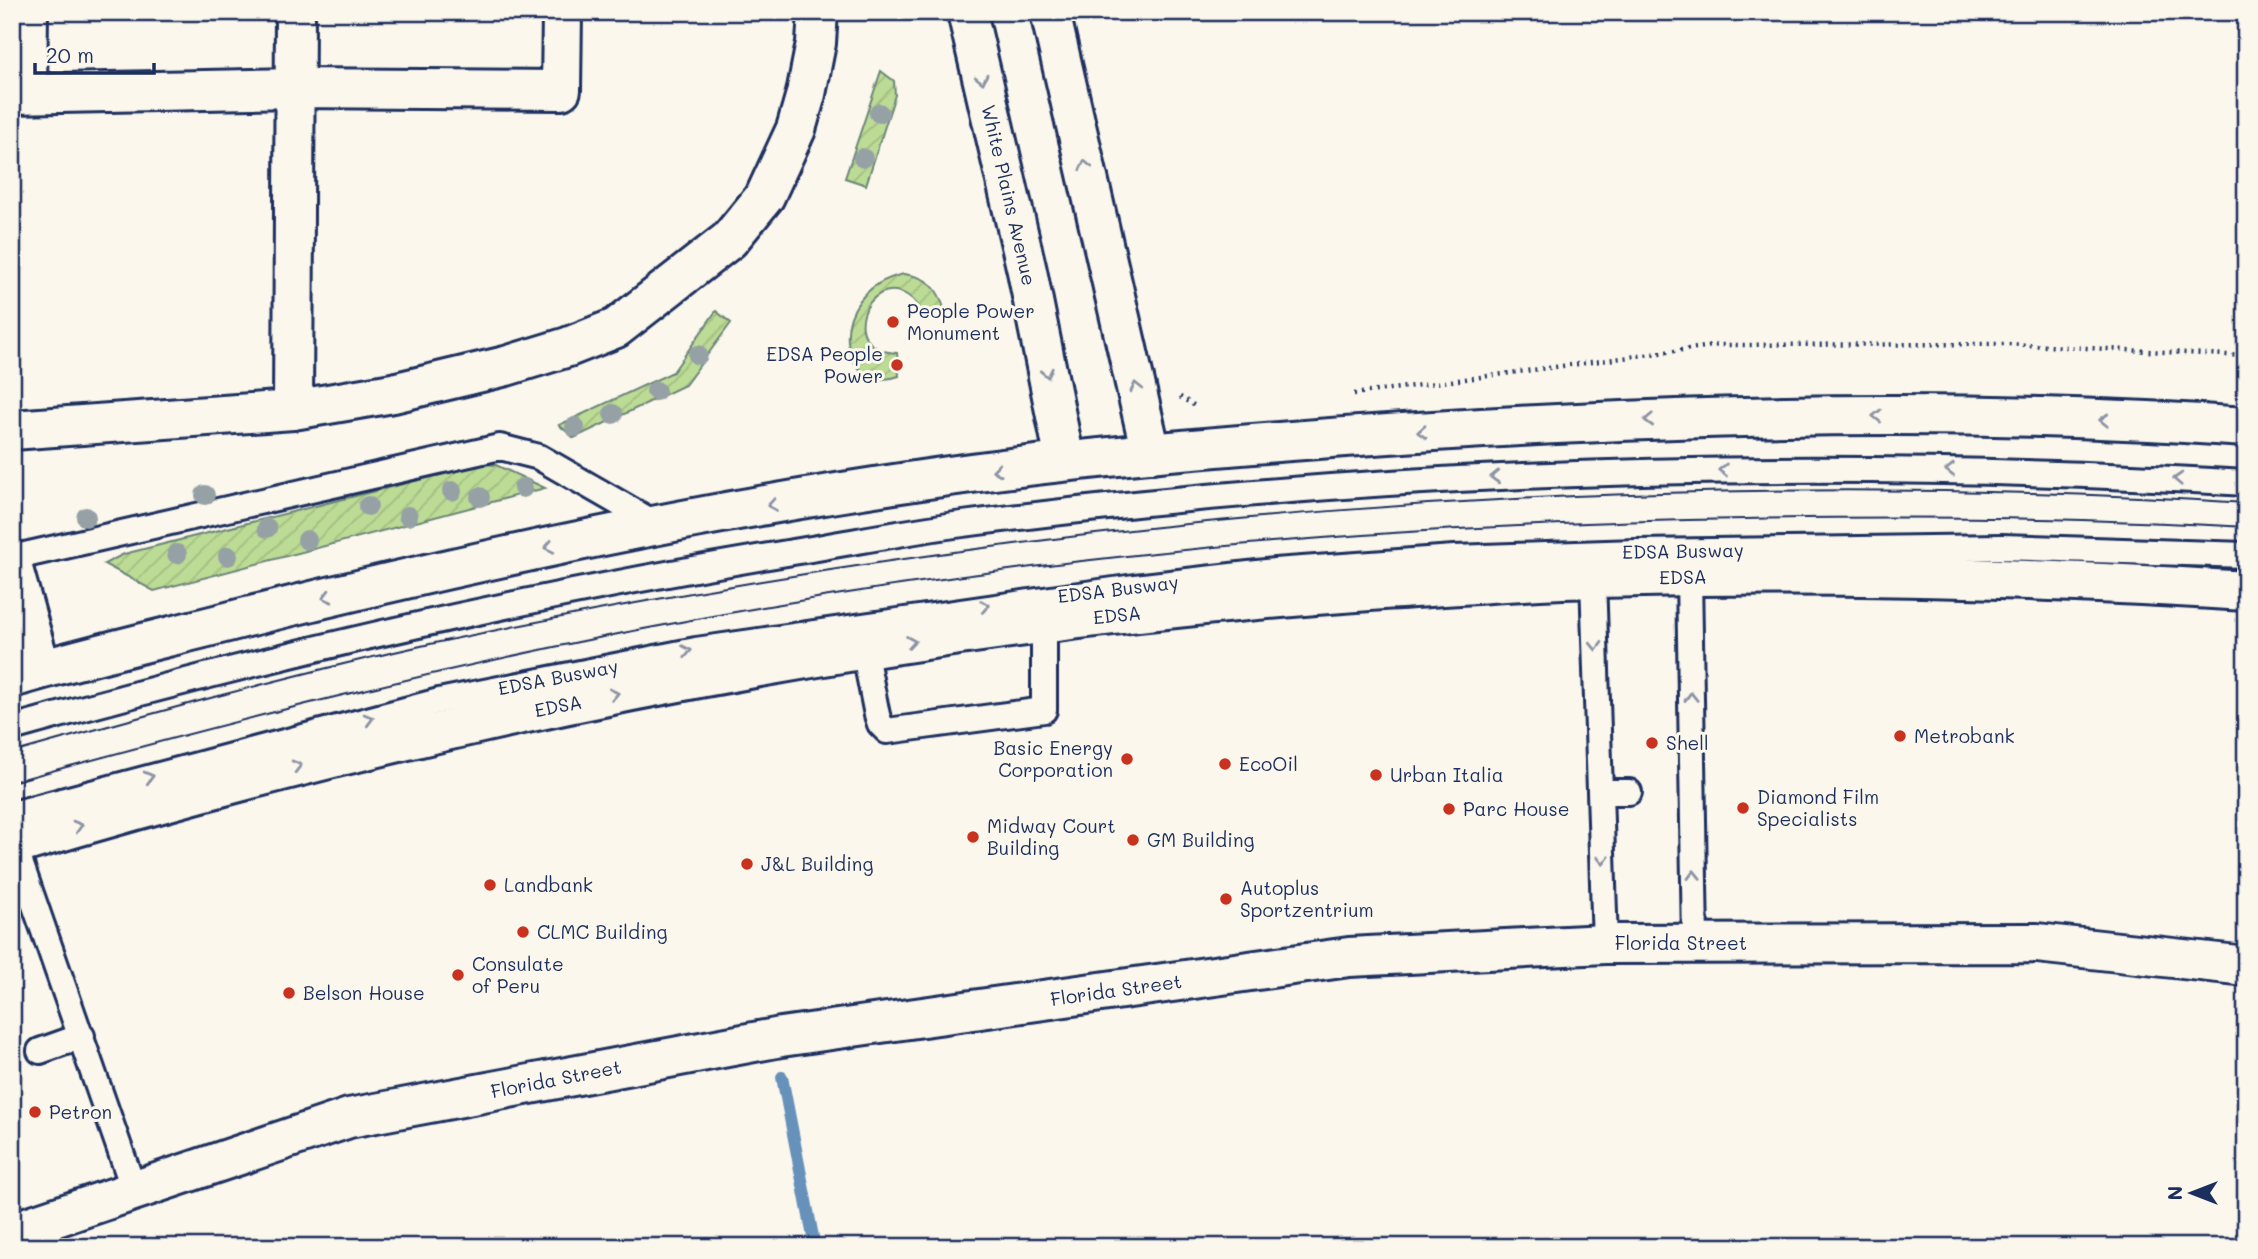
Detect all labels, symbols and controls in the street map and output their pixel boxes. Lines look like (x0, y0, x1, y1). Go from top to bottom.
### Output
scale bar (35, 32, 154, 76)
text: 20 m (46, 41, 94, 68)
one-way arrow (974, 73, 989, 85)
street label: White Plains Avenue (976, 102, 1042, 288)
one-way arrow (1079, 159, 1093, 171)
place label: People Power Monument (907, 298, 1035, 345)
marker: People Power Monument (885, 314, 901, 330)
place label: EDSA People Power (766, 341, 883, 388)
marker: EDSA People Power (889, 357, 905, 373)
one-way arrow (1039, 367, 1054, 379)
one-way arrow (1129, 381, 1144, 393)
one-way arrow (1871, 408, 1882, 424)
one-way arrow (1644, 412, 1655, 427)
one-way arrow (2098, 412, 2109, 428)
one-way arrow (1416, 424, 1427, 439)
one-way arrow (1717, 462, 1728, 478)
one-way arrow (1945, 462, 1955, 478)
one-way arrow (991, 463, 1003, 478)
one-way arrow (1490, 469, 1501, 484)
one-way arrow (2172, 472, 2183, 487)
one-way arrow (766, 497, 778, 512)
street label: EDSA Busway (1622, 537, 1744, 564)
one-way arrow (543, 538, 555, 553)
street label: EDSA (1659, 564, 1707, 589)
street label: EDSA Busway (1056, 569, 1180, 608)
one-way arrow (321, 589, 333, 603)
one-way arrow (979, 599, 991, 614)
street label: EDSA (1092, 600, 1142, 629)
one-way arrow (905, 635, 917, 650)
one-way arrow (1589, 641, 1604, 652)
one-way arrow (681, 645, 693, 660)
street label: EDSA Busway (496, 653, 620, 700)
one-way arrow (608, 688, 620, 703)
street label: EDSA (532, 689, 584, 722)
one-way arrow (1683, 691, 1699, 702)
one-way arrow (363, 713, 375, 727)
place label: Metrobank (1914, 723, 2015, 748)
marker: Metrobank (1892, 728, 1908, 744)
place label: Shell (1666, 730, 1709, 755)
place label: Basic Energy Corporation (993, 735, 1113, 782)
marker: Shell (1644, 735, 1660, 751)
marker: Basic Energy Corporation (1119, 751, 1135, 767)
place label: EcoOil (1239, 751, 1298, 776)
marker: EcoOil (1217, 756, 1233, 772)
one-way arrow (291, 760, 303, 774)
place label: Urban Italia (1390, 762, 1504, 787)
marker: Urban Italia (1368, 767, 1384, 783)
one-way arrow (143, 770, 155, 785)
place label: Diamond Film Specialists (1757, 784, 1879, 831)
place label: Parc House (1463, 796, 1569, 821)
marker: Diamond Film Specialists (1735, 800, 1751, 816)
marker: Parc House (1441, 801, 1457, 817)
place label: Midway Court Building (987, 813, 1116, 860)
one-way arrow (71, 820, 83, 835)
place label: GM Building (1147, 827, 1254, 852)
marker: Midway Court Building (965, 829, 981, 845)
marker: GM Building (1125, 832, 1141, 848)
place label: J&L Building (761, 851, 873, 876)
one-way arrow (1595, 854, 1610, 865)
marker: J&L Building (739, 856, 755, 872)
one-way arrow (1686, 869, 1702, 880)
place label: Landbank (504, 872, 593, 897)
place label: Autoplus Sportzentrium (1240, 875, 1374, 922)
marker: Landbank (482, 877, 498, 893)
marker: Autoplus Sportzentrium (1218, 891, 1234, 907)
place label: CLMC Building (537, 919, 668, 944)
marker: CLMC Building (515, 924, 531, 940)
street label: Florida Street (1615, 930, 1747, 955)
place label: Consulate of Peru (472, 951, 564, 998)
marker: Consulate of Peru (450, 967, 466, 983)
street label: Florida Street (1049, 968, 1183, 1011)
place label: Belson House (303, 980, 425, 1005)
marker: Belson House (281, 985, 297, 1001)
street label: Florida Street (489, 1054, 623, 1103)
place label: Petron (49, 1099, 112, 1124)
marker: Petron (27, 1104, 43, 1120)
north arrow (2156, 1158, 2226, 1228)
text: N (2162, 1186, 2187, 1200)

